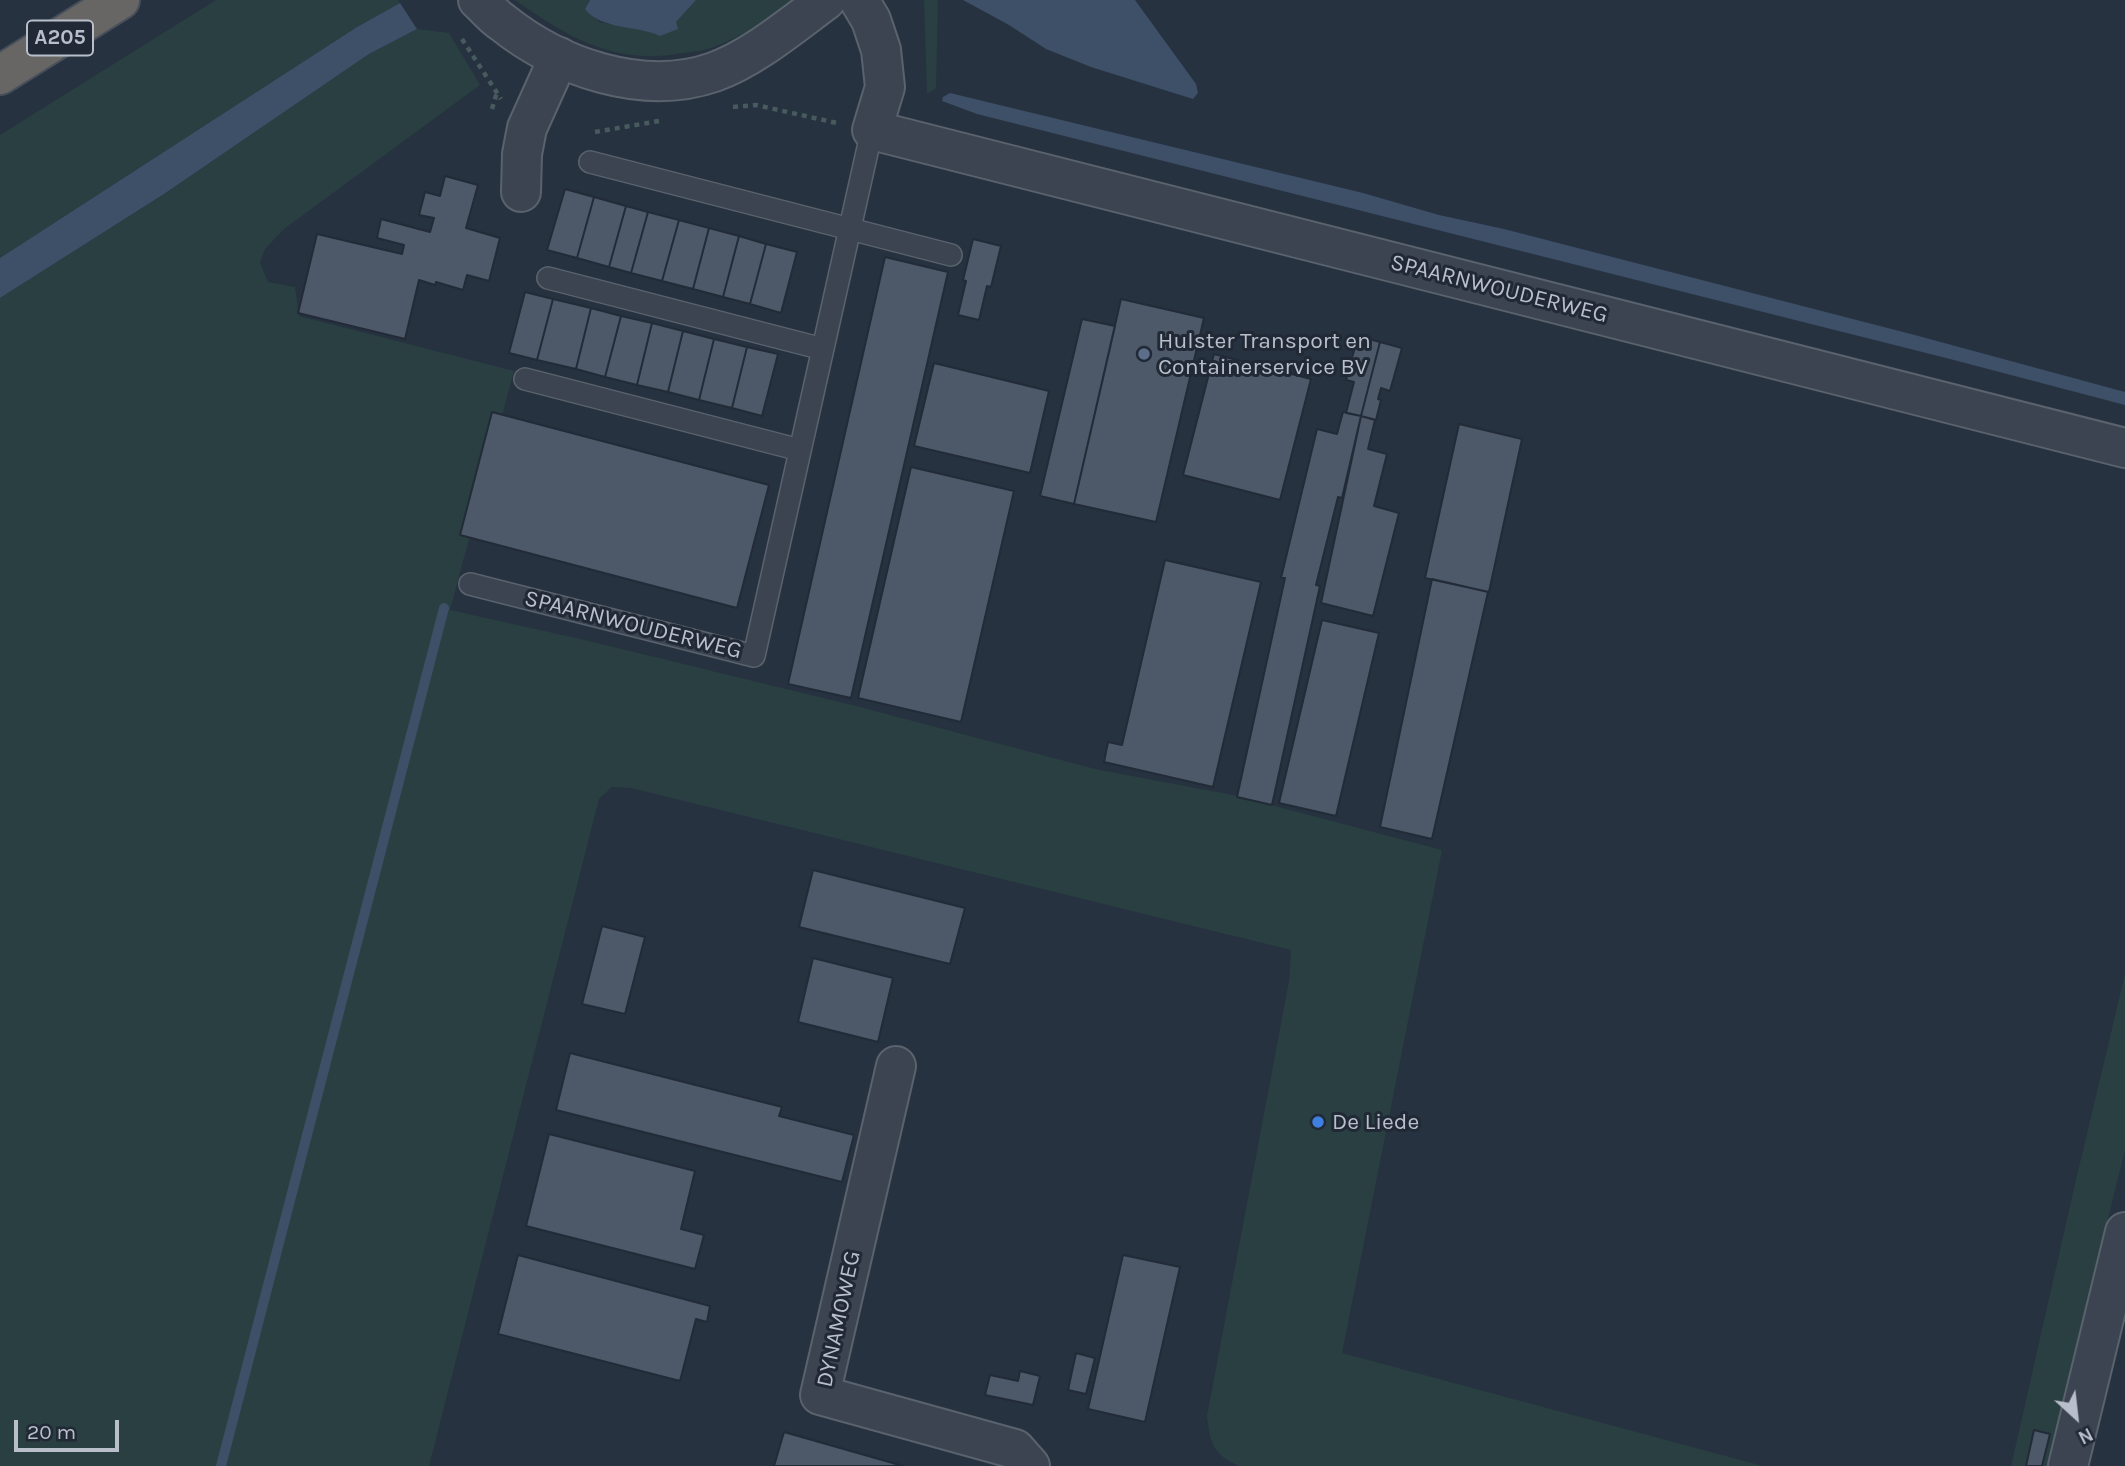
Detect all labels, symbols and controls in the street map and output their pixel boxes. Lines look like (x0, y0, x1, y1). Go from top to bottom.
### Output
road number: A205 (27, 20, 93, 56)
street label: SPAARNWOUDERWEG (1388, 249, 1610, 329)
place label: Hulster Transport en Containerservice BV (1158, 327, 1371, 381)
marker: Hulster Transport en Containerservice BV (1136, 346, 1152, 362)
street label: SPAARNWOUDERWEG (522, 585, 744, 665)
place label: De Liede (1332, 1108, 1419, 1136)
marker: De Liede (1310, 1114, 1326, 1130)
street label: DYNAMOWEG (811, 1248, 867, 1390)
north arrow (2041, 1382, 2111, 1452)
scale bar (18, 1406, 122, 1450)
text: 20 m (27, 1420, 76, 1444)
text: N (2074, 1423, 2097, 1449)

